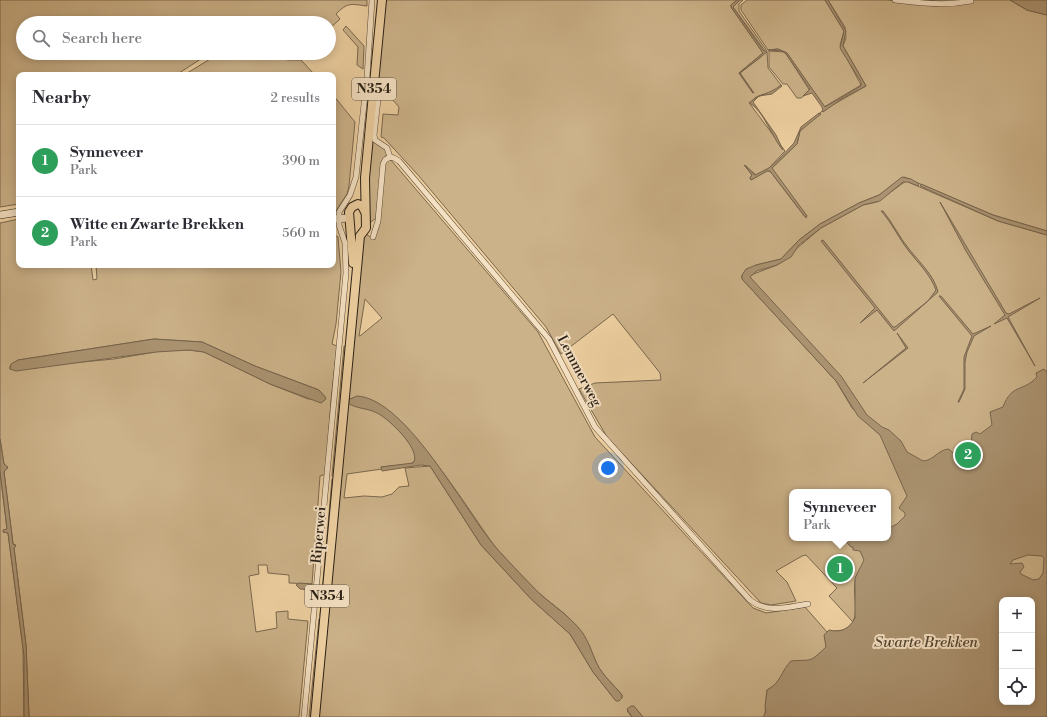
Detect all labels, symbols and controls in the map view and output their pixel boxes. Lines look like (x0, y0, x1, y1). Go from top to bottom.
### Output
search box (16, 16, 336, 60)
icon: search (30, 27, 52, 49)
text: Search here (62, 29, 142, 48)
road number: N354 (352, 78, 396, 100)
text: Nearby (32, 87, 91, 109)
text: 2 results (271, 90, 320, 106)
text: Synneveer (70, 143, 143, 162)
text: 1 (42, 153, 48, 169)
text: 390 m (282, 153, 320, 169)
text: Park (70, 162, 97, 178)
text: Witte en Zwarte Brekken (70, 215, 244, 234)
text: 2 (41, 225, 49, 241)
text: 560 m (282, 225, 320, 241)
text: Park (70, 234, 97, 250)
street label: Lemmerweg (553, 332, 606, 410)
pin: 2 (955, 440, 981, 470)
your location (598, 458, 618, 478)
popup (789, 489, 891, 541)
text: Synneveer (803, 498, 877, 517)
street label: Riperwei (308, 505, 330, 564)
text: Park (803, 517, 830, 533)
pin: 1 (827, 554, 853, 584)
road number: N354 (305, 585, 349, 607)
map controls (999, 597, 1035, 705)
button: + (999, 597, 1035, 633)
water label: Swarte Brekken (874, 633, 979, 652)
button: − (999, 633, 1035, 669)
button: locate (999, 669, 1035, 705)

